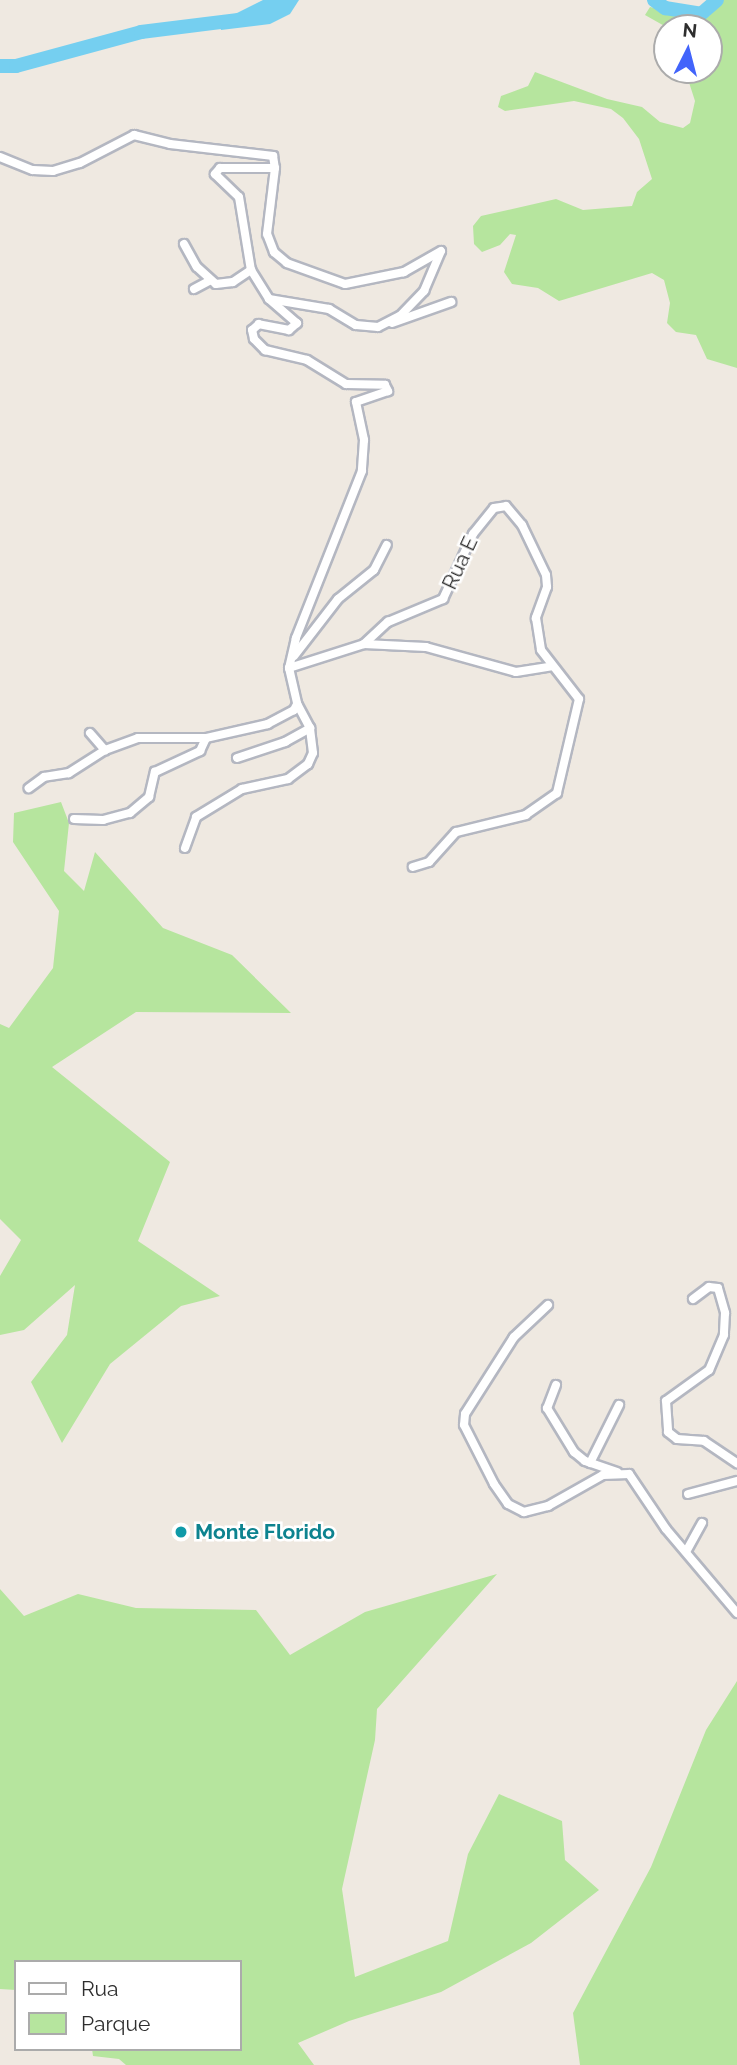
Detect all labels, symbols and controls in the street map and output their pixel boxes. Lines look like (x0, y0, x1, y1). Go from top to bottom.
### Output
north arrow (653, 14, 723, 84)
text: N (682, 18, 698, 42)
street label: Rua E (437, 532, 483, 594)
place label: Monte Florido (195, 1519, 335, 1545)
marker: Monte Florido (173, 1524, 189, 1540)
legend (14, 1960, 242, 2051)
text: Rua (81, 1976, 118, 2001)
text: Parque (81, 2011, 150, 2036)

